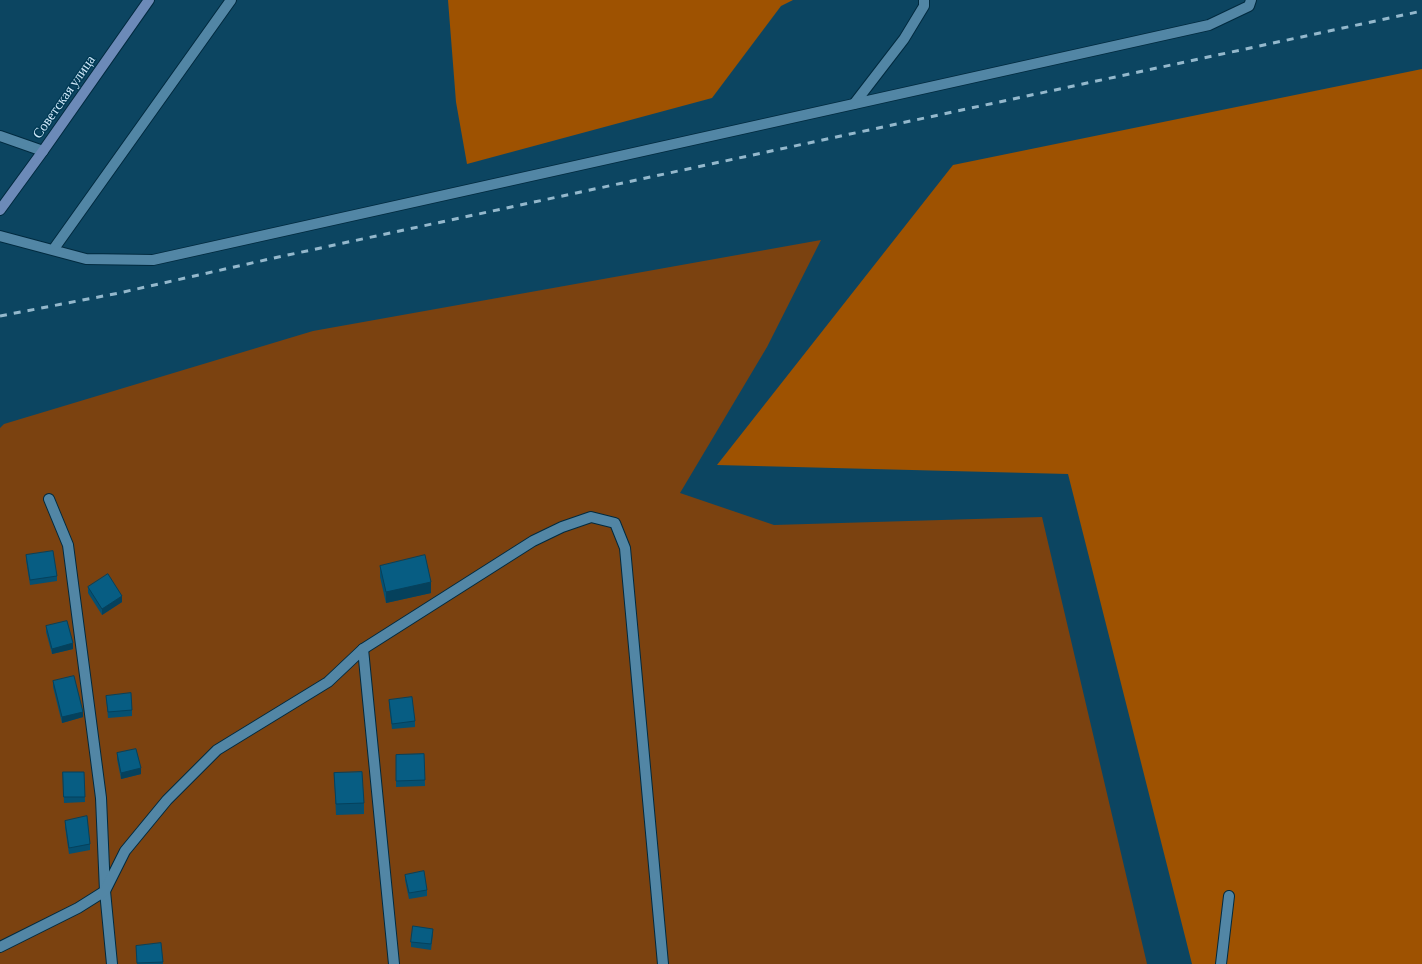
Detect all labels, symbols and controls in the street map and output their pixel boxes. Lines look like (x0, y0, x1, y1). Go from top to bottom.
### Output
street label: Советская улица (29, 52, 99, 142)

